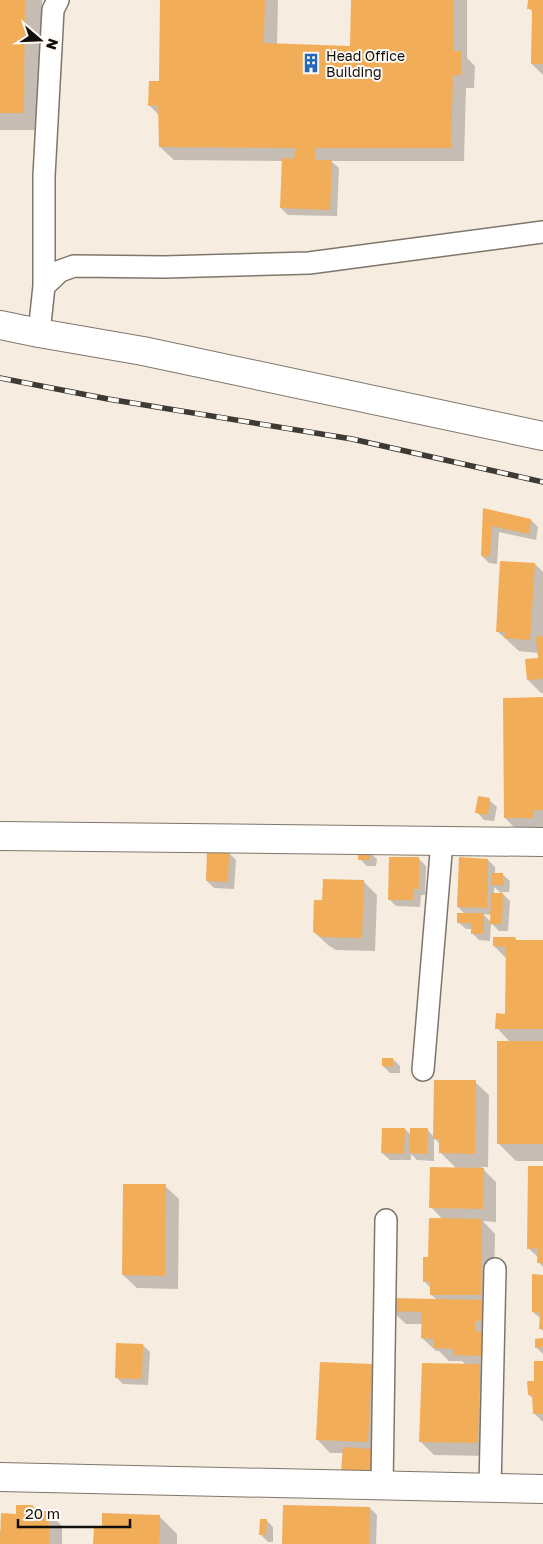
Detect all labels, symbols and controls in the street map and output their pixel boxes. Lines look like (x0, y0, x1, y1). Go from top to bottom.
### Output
north arrow (15, 15, 65, 65)
text: N (43, 37, 63, 52)
place label: Head Office Building (326, 47, 405, 80)
building icon: Head Office Building (300, 52, 322, 74)
scale bar (18, 1496, 130, 1528)
text: 20 m (25, 1504, 60, 1522)

